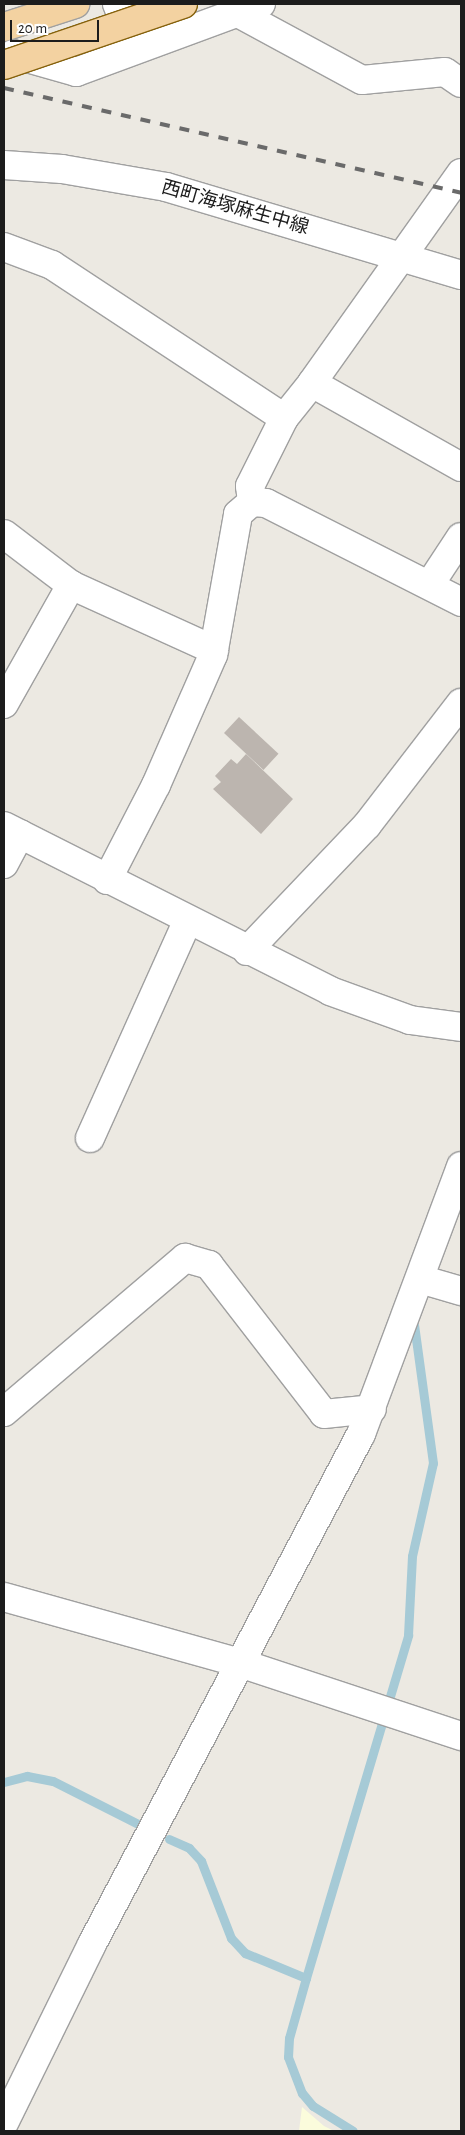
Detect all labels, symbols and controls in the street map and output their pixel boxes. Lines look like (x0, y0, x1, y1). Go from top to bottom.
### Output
scale bar (12, 10, 101, 42)
text: 20 m (18, 21, 47, 36)
street label: 西町海塚麻生中線 (159, 176, 311, 240)

